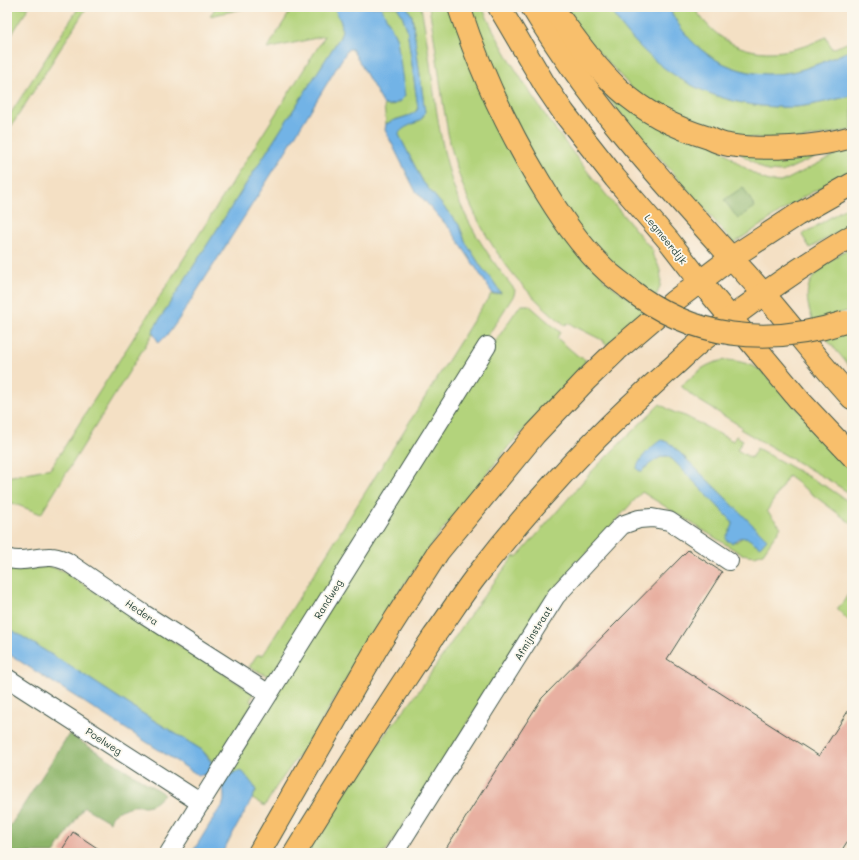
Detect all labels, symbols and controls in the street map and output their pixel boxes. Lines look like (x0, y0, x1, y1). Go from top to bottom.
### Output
street label: Legmeerdijk (641, 211, 691, 267)
street label: Randweg (310, 576, 346, 621)
street label: Hedera (123, 596, 161, 628)
street label: Afmijnstraat (511, 603, 555, 663)
street label: Poelweg (83, 724, 125, 758)

